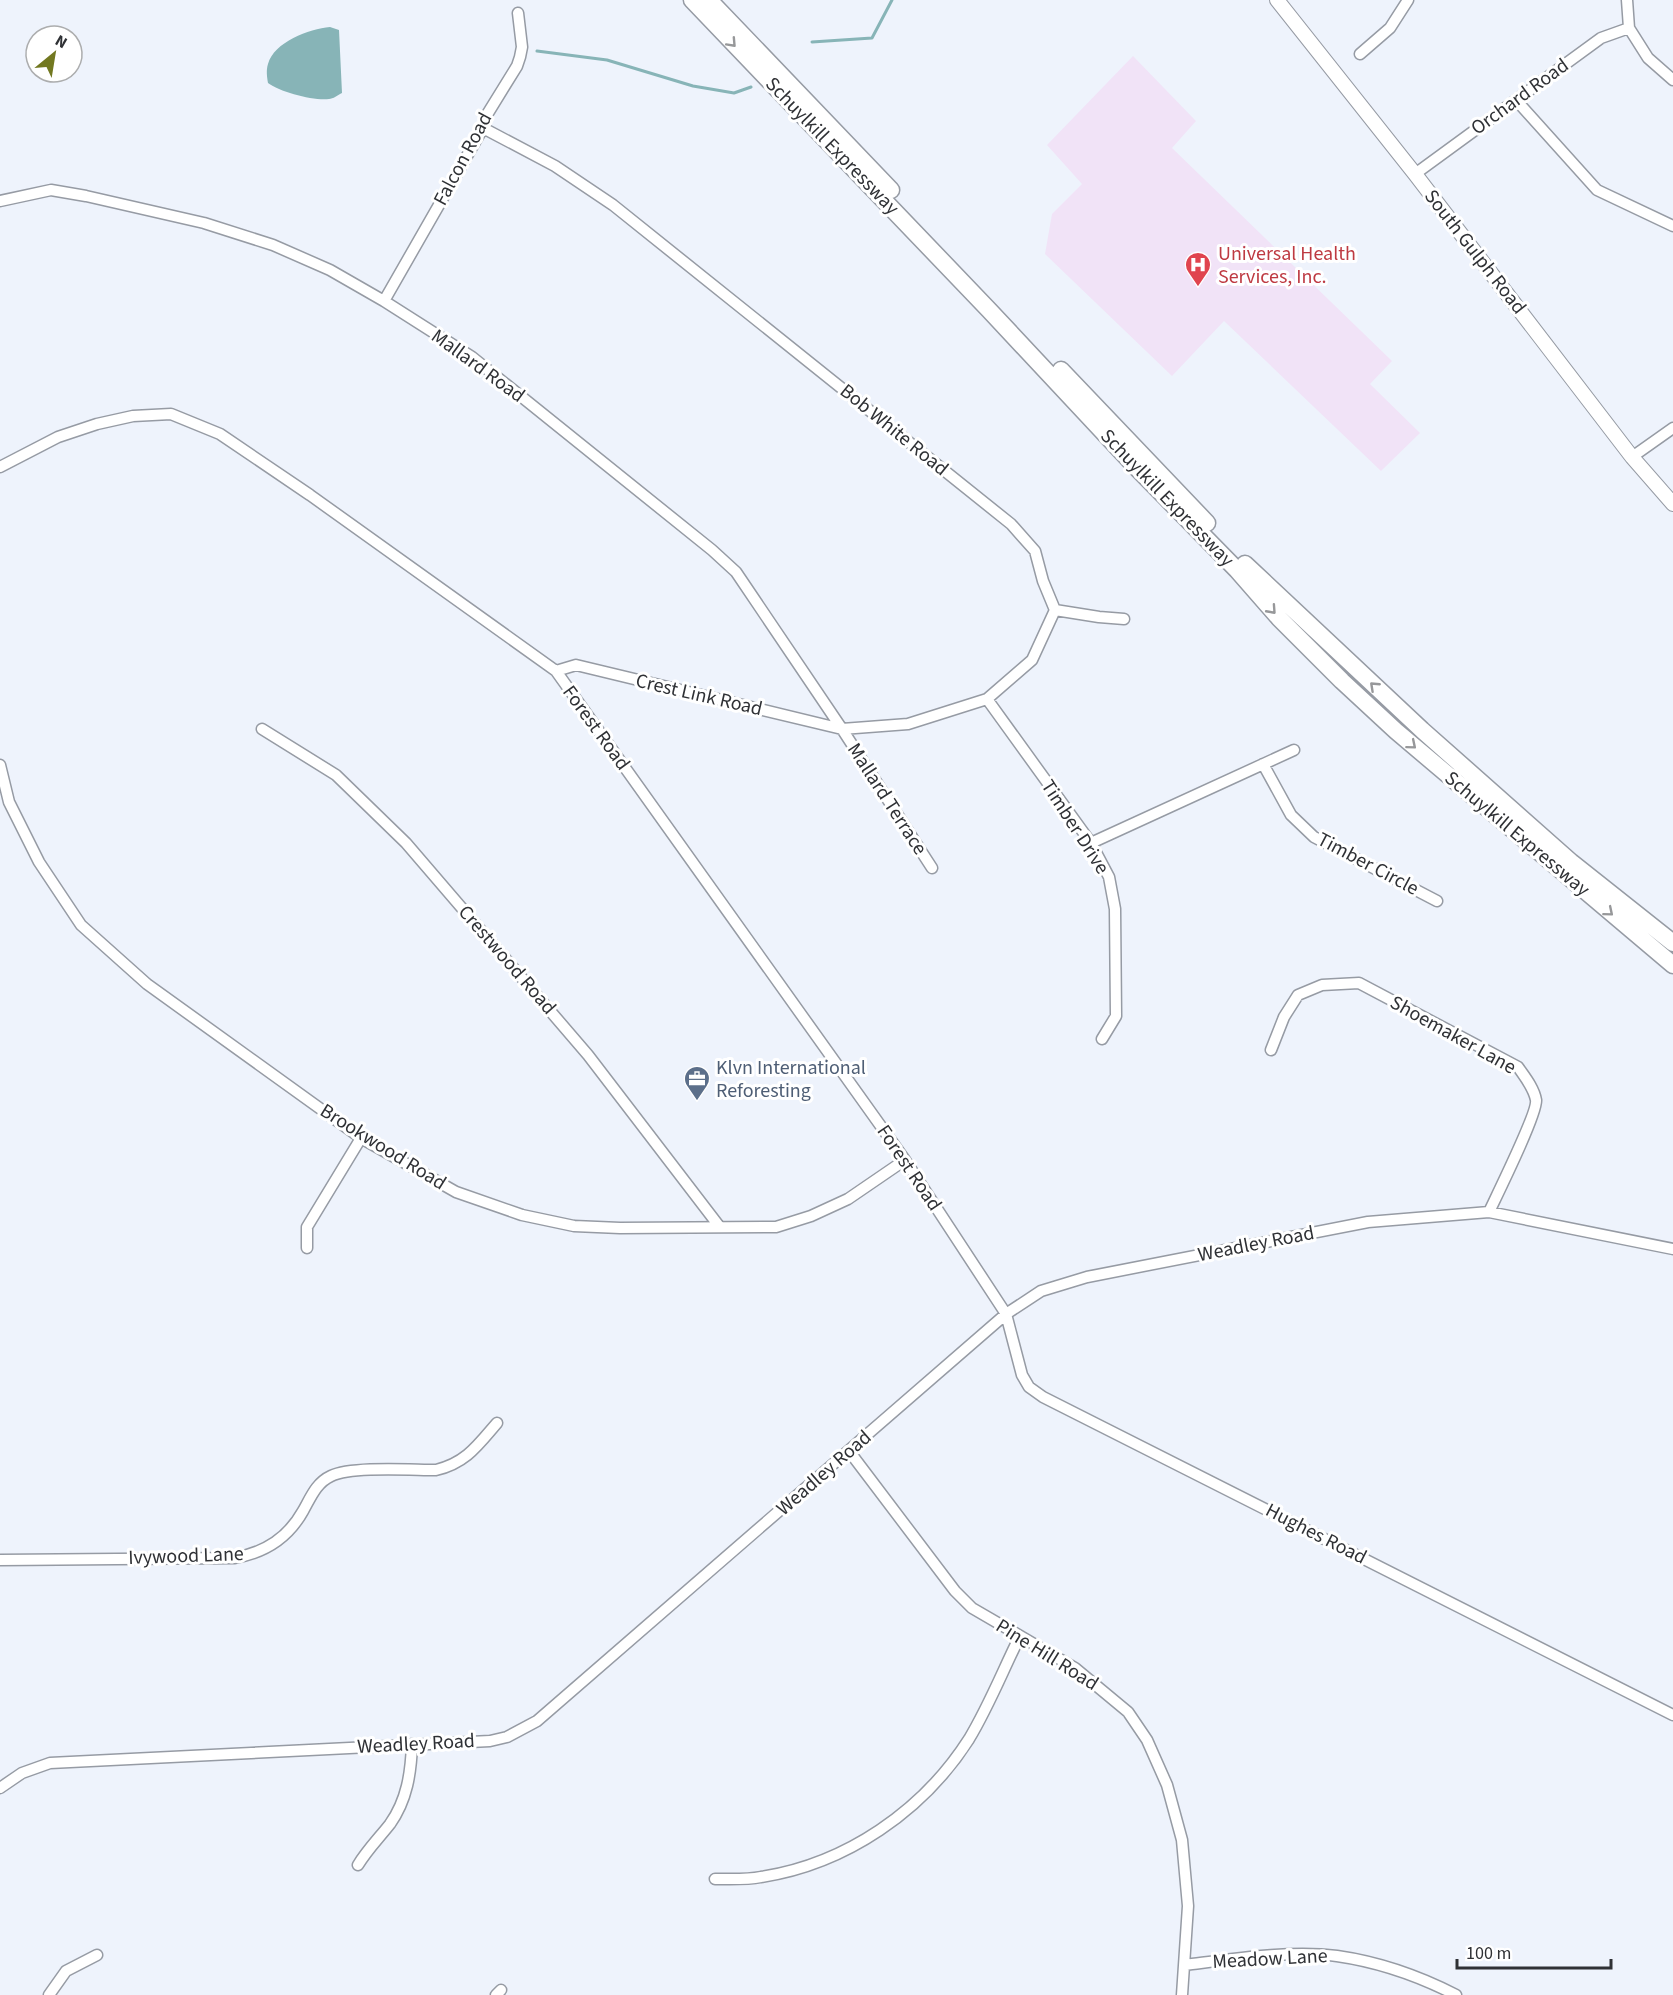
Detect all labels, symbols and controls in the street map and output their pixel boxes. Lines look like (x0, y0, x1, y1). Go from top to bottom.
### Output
north arrow (24, 24, 84, 84)
text: N (51, 30, 71, 54)
one-way arrow (724, 35, 735, 46)
street label: Orchard Road (1465, 52, 1575, 142)
street label: Schuylkill Expressway (759, 71, 906, 222)
street label: Falcon Road (427, 107, 499, 211)
street label: South Gulph Road (1417, 184, 1533, 320)
place label: Universal Health Services, Inc. (1218, 240, 1356, 291)
hospital icon: Universal Health Services, Inc. (1183, 250, 1213, 288)
street label: Mallard Road (425, 322, 531, 410)
street label: Bob White Road (834, 377, 954, 483)
street label: Schuylkill Expressway (1094, 423, 1241, 574)
one-way arrow (1264, 603, 1275, 614)
street label: Crest Link Road (633, 667, 765, 723)
street label: Forest Road (556, 680, 636, 776)
one-way arrow (1370, 682, 1381, 693)
street label: Mallard Terrace (840, 738, 934, 860)
one-way arrow (1405, 738, 1416, 749)
street label: Schuylkill Expressway (1438, 765, 1596, 904)
street label: Timber Drive (1034, 774, 1116, 880)
street label: Timber Circle (1312, 825, 1424, 903)
street label: Crestwood Road (452, 899, 562, 1021)
one-way arrow (1602, 904, 1613, 915)
street label: Shoemaker Lane (1385, 989, 1521, 1081)
place label: Klvn International Reforesting (716, 1054, 866, 1105)
office icon: Klvn International Reforesting (682, 1064, 712, 1102)
street label: Brookwood Road (314, 1097, 452, 1197)
street label: Forest Road (870, 1119, 948, 1217)
street label: Weadley Road (1195, 1219, 1317, 1269)
street label: Weadley Road (770, 1424, 878, 1522)
street label: Hughes Road (1261, 1497, 1371, 1571)
street label: Ivywood Lane (128, 1540, 244, 1572)
street label: Pine Hill Road (990, 1612, 1104, 1698)
street label: Weadley Road (356, 1727, 476, 1761)
scale bar (1457, 1932, 1612, 1970)
text: 100 m (1466, 1941, 1511, 1966)
street label: Meadow Lane (1212, 1942, 1328, 1976)

